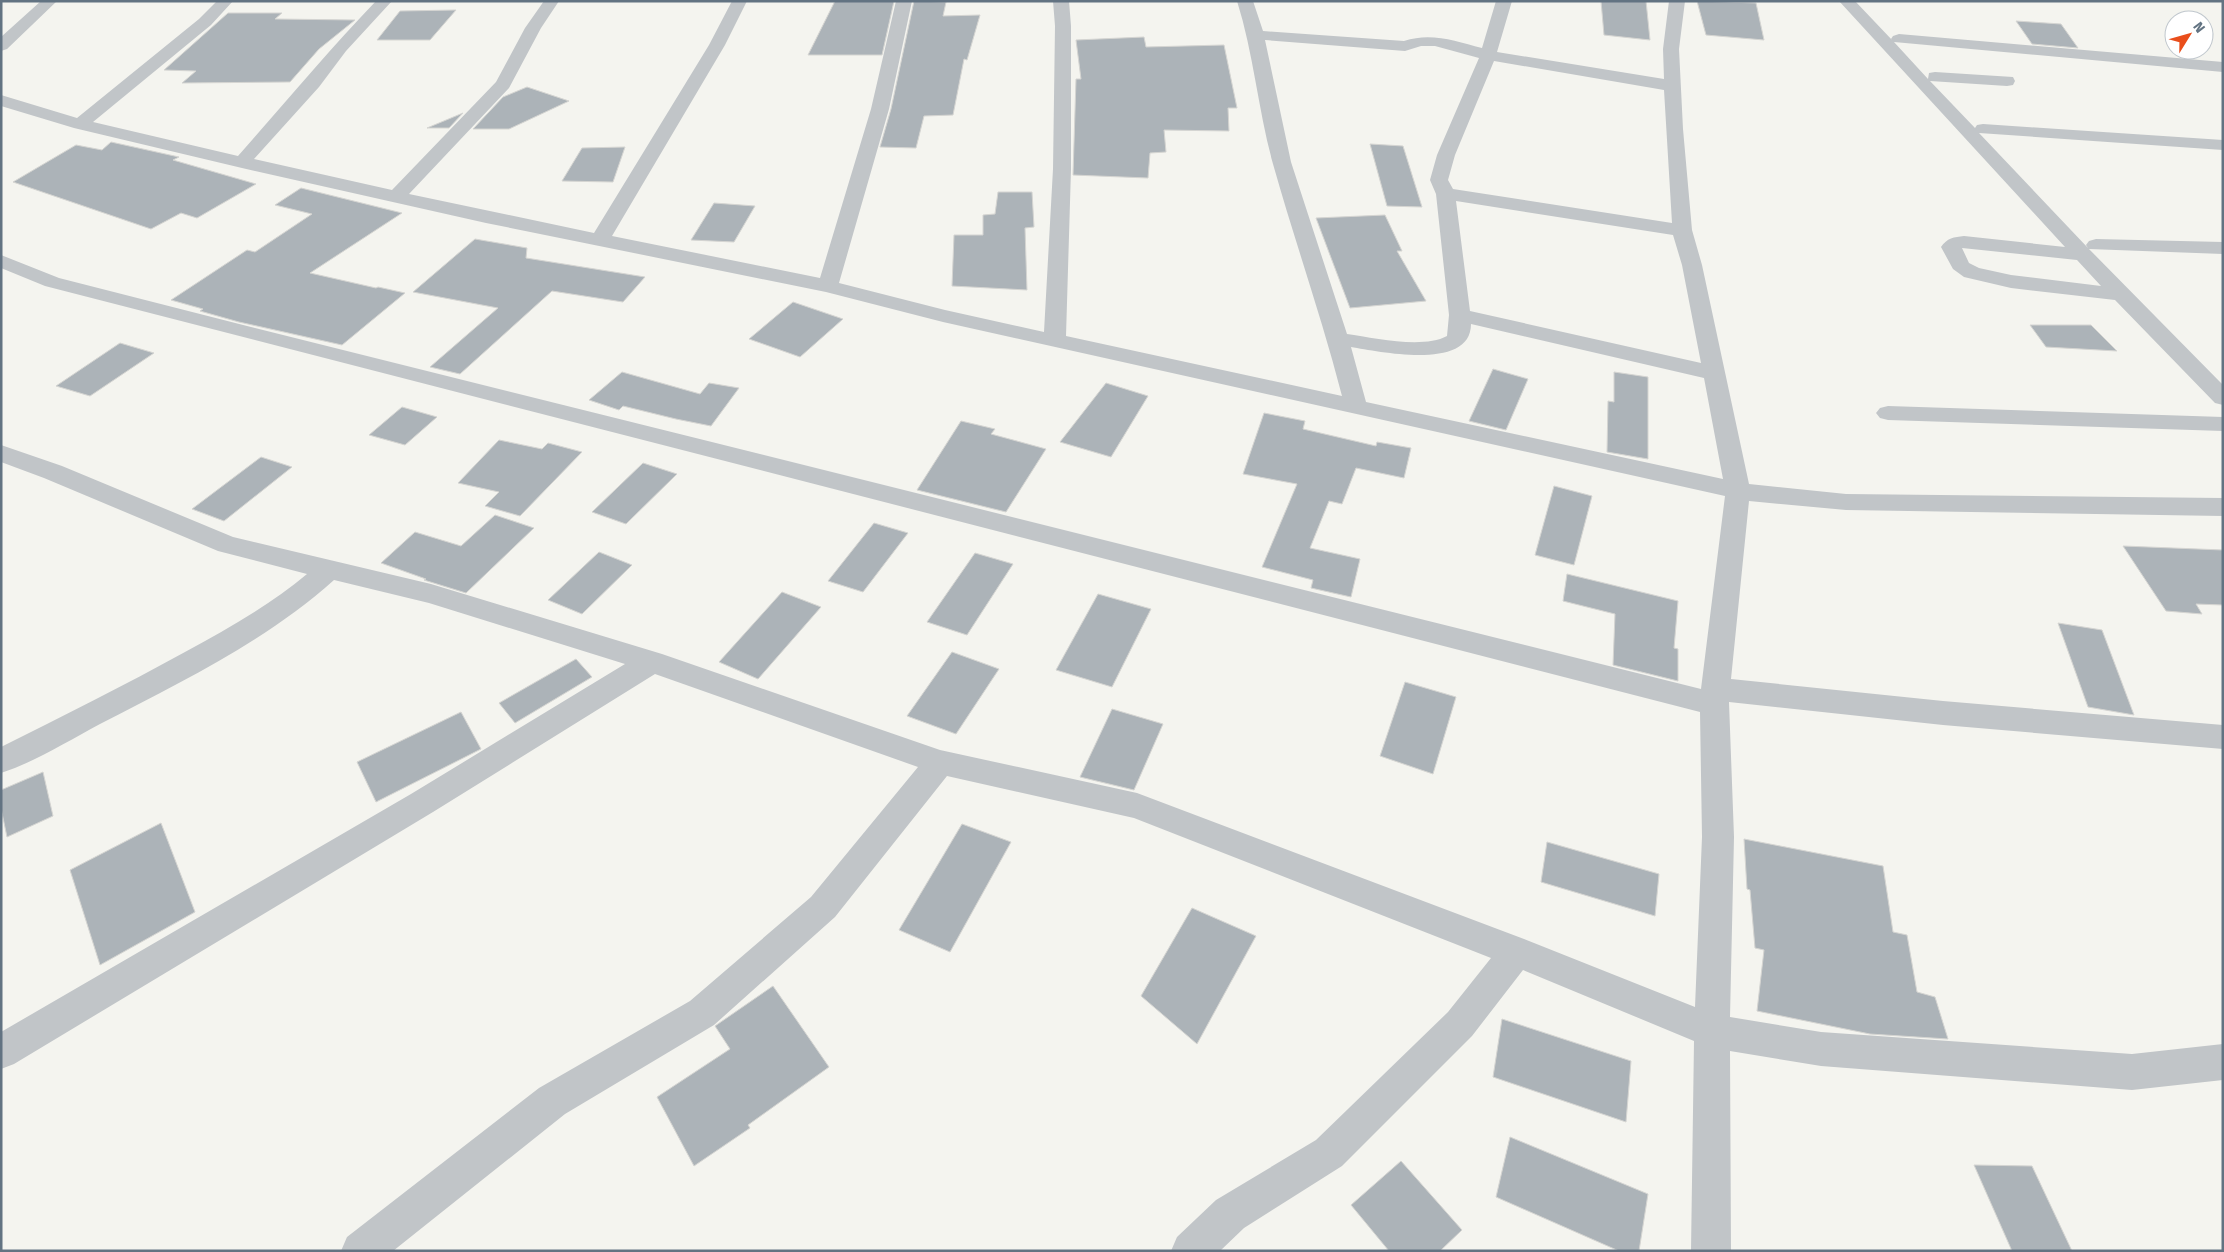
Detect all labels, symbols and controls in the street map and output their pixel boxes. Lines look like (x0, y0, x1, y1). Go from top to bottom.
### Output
north arrow (2164, 10, 2214, 60)
text: N (2189, 19, 2209, 36)

